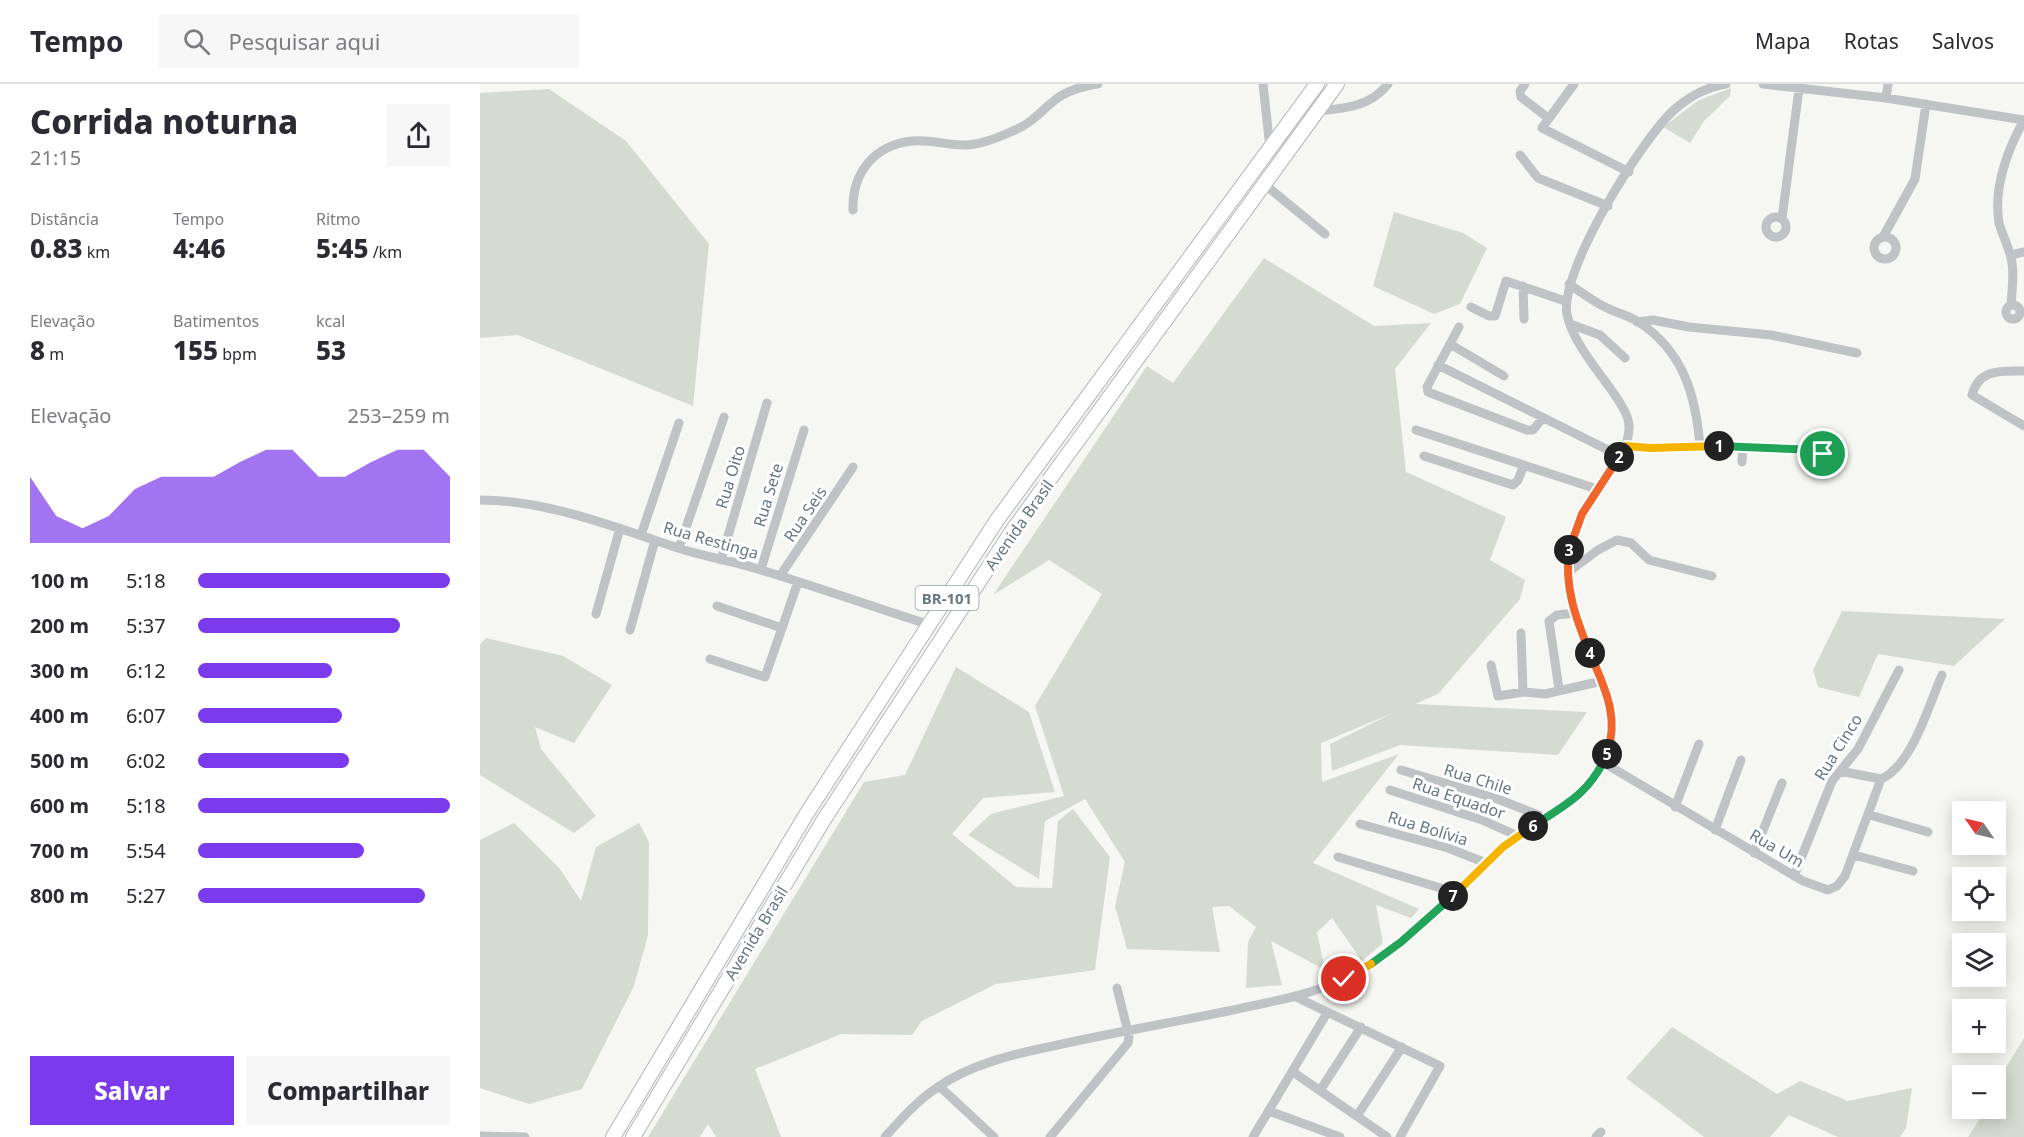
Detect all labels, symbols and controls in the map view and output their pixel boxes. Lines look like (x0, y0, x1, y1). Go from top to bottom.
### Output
search box (159, 14, 579, 68)
text: Tempo (30, 22, 123, 60)
icon: search (180, 25, 213, 58)
text: Pesquisar aqui (228, 26, 380, 56)
text: Mapa (1755, 27, 1811, 55)
text: Rotas (1844, 27, 1899, 55)
text: Salvos (1932, 27, 1994, 55)
text: Corrida noturna (30, 99, 298, 144)
button: share (387, 104, 450, 167)
text: 21:15 (30, 144, 81, 171)
text: Distância (30, 208, 99, 230)
text: Tempo (173, 208, 224, 230)
text: Ritmo (316, 208, 361, 230)
text: 0.83 (30, 230, 83, 266)
text: 4:46 (173, 230, 226, 266)
text: 5:45 (316, 230, 369, 266)
text: km (83, 241, 110, 263)
text: /km (369, 241, 402, 263)
text: Elevação (30, 310, 95, 332)
text: Batimentos (173, 310, 259, 332)
text: kcal (316, 310, 345, 332)
text: 8 (30, 332, 45, 368)
text: 155 (173, 332, 218, 368)
text: 53 (316, 332, 346, 368)
text: m (45, 343, 64, 365)
text: bpm (218, 343, 257, 365)
text: Elevação (30, 402, 111, 429)
text: 253–259 m (347, 402, 450, 429)
pin (1797, 428, 1848, 479)
pin: 1 (1704, 431, 1734, 461)
text: 1 (1714, 435, 1724, 457)
icon: arrive (1806, 437, 1839, 470)
pin: 2 (1604, 442, 1634, 472)
street label: Rua Oito (710, 443, 750, 511)
text: 2 (1614, 446, 1624, 468)
street label: Rua Sete (748, 460, 788, 530)
street label: Avenida Brasil (980, 475, 1058, 575)
street label: Rua Seis (778, 482, 832, 546)
street label: Rua Restinga (661, 516, 761, 564)
pin: 3 (1554, 535, 1584, 565)
text: 3 (1564, 539, 1574, 561)
text: 100 m (30, 567, 89, 594)
text: 5:18 (126, 567, 166, 594)
road number: BR-101 (916, 586, 978, 610)
text: 200 m (30, 612, 89, 639)
text: 5:37 (126, 612, 166, 639)
pin: 4 (1575, 638, 1605, 668)
text: 4 (1585, 642, 1595, 664)
text: 300 m (30, 657, 89, 684)
text: 6:12 (126, 657, 166, 684)
text: 400 m (30, 702, 89, 729)
text: 6:07 (126, 702, 166, 729)
street label: Rua Cinco (1809, 710, 1867, 784)
pin: 5 (1592, 739, 1622, 769)
text: 5 (1602, 743, 1612, 765)
text: 500 m (30, 747, 89, 774)
text: 6:02 (126, 747, 166, 774)
street label: Rua Chile (1441, 758, 1515, 800)
street label: Rua Equador (1410, 772, 1509, 824)
text: 600 m (30, 792, 89, 819)
text: 5:18 (126, 792, 166, 819)
north arrow (1952, 801, 2006, 855)
map controls (1952, 801, 2006, 1119)
street label: Rua Bolívia (1385, 805, 1471, 851)
pin: 6 (1518, 811, 1548, 841)
text: 6 (1528, 815, 1538, 837)
street label: Rua Um (1746, 824, 1808, 872)
text: 700 m (30, 837, 89, 864)
text: 5:54 (126, 837, 166, 864)
button: locate (1952, 867, 2006, 921)
pin: 7 (1438, 881, 1468, 911)
text: 800 m (30, 882, 89, 909)
text: 5:27 (126, 882, 166, 909)
street label: Avenida Brasil (719, 882, 793, 984)
text: 7 (1448, 885, 1458, 907)
button: layers (1952, 933, 2006, 987)
pin (1318, 953, 1369, 1004)
icon: check (1327, 962, 1360, 995)
button: + (1952, 999, 2006, 1053)
button: Salvar (30, 1056, 234, 1125)
button: Compartilhar (246, 1056, 450, 1125)
button: − (1952, 1065, 2006, 1119)

